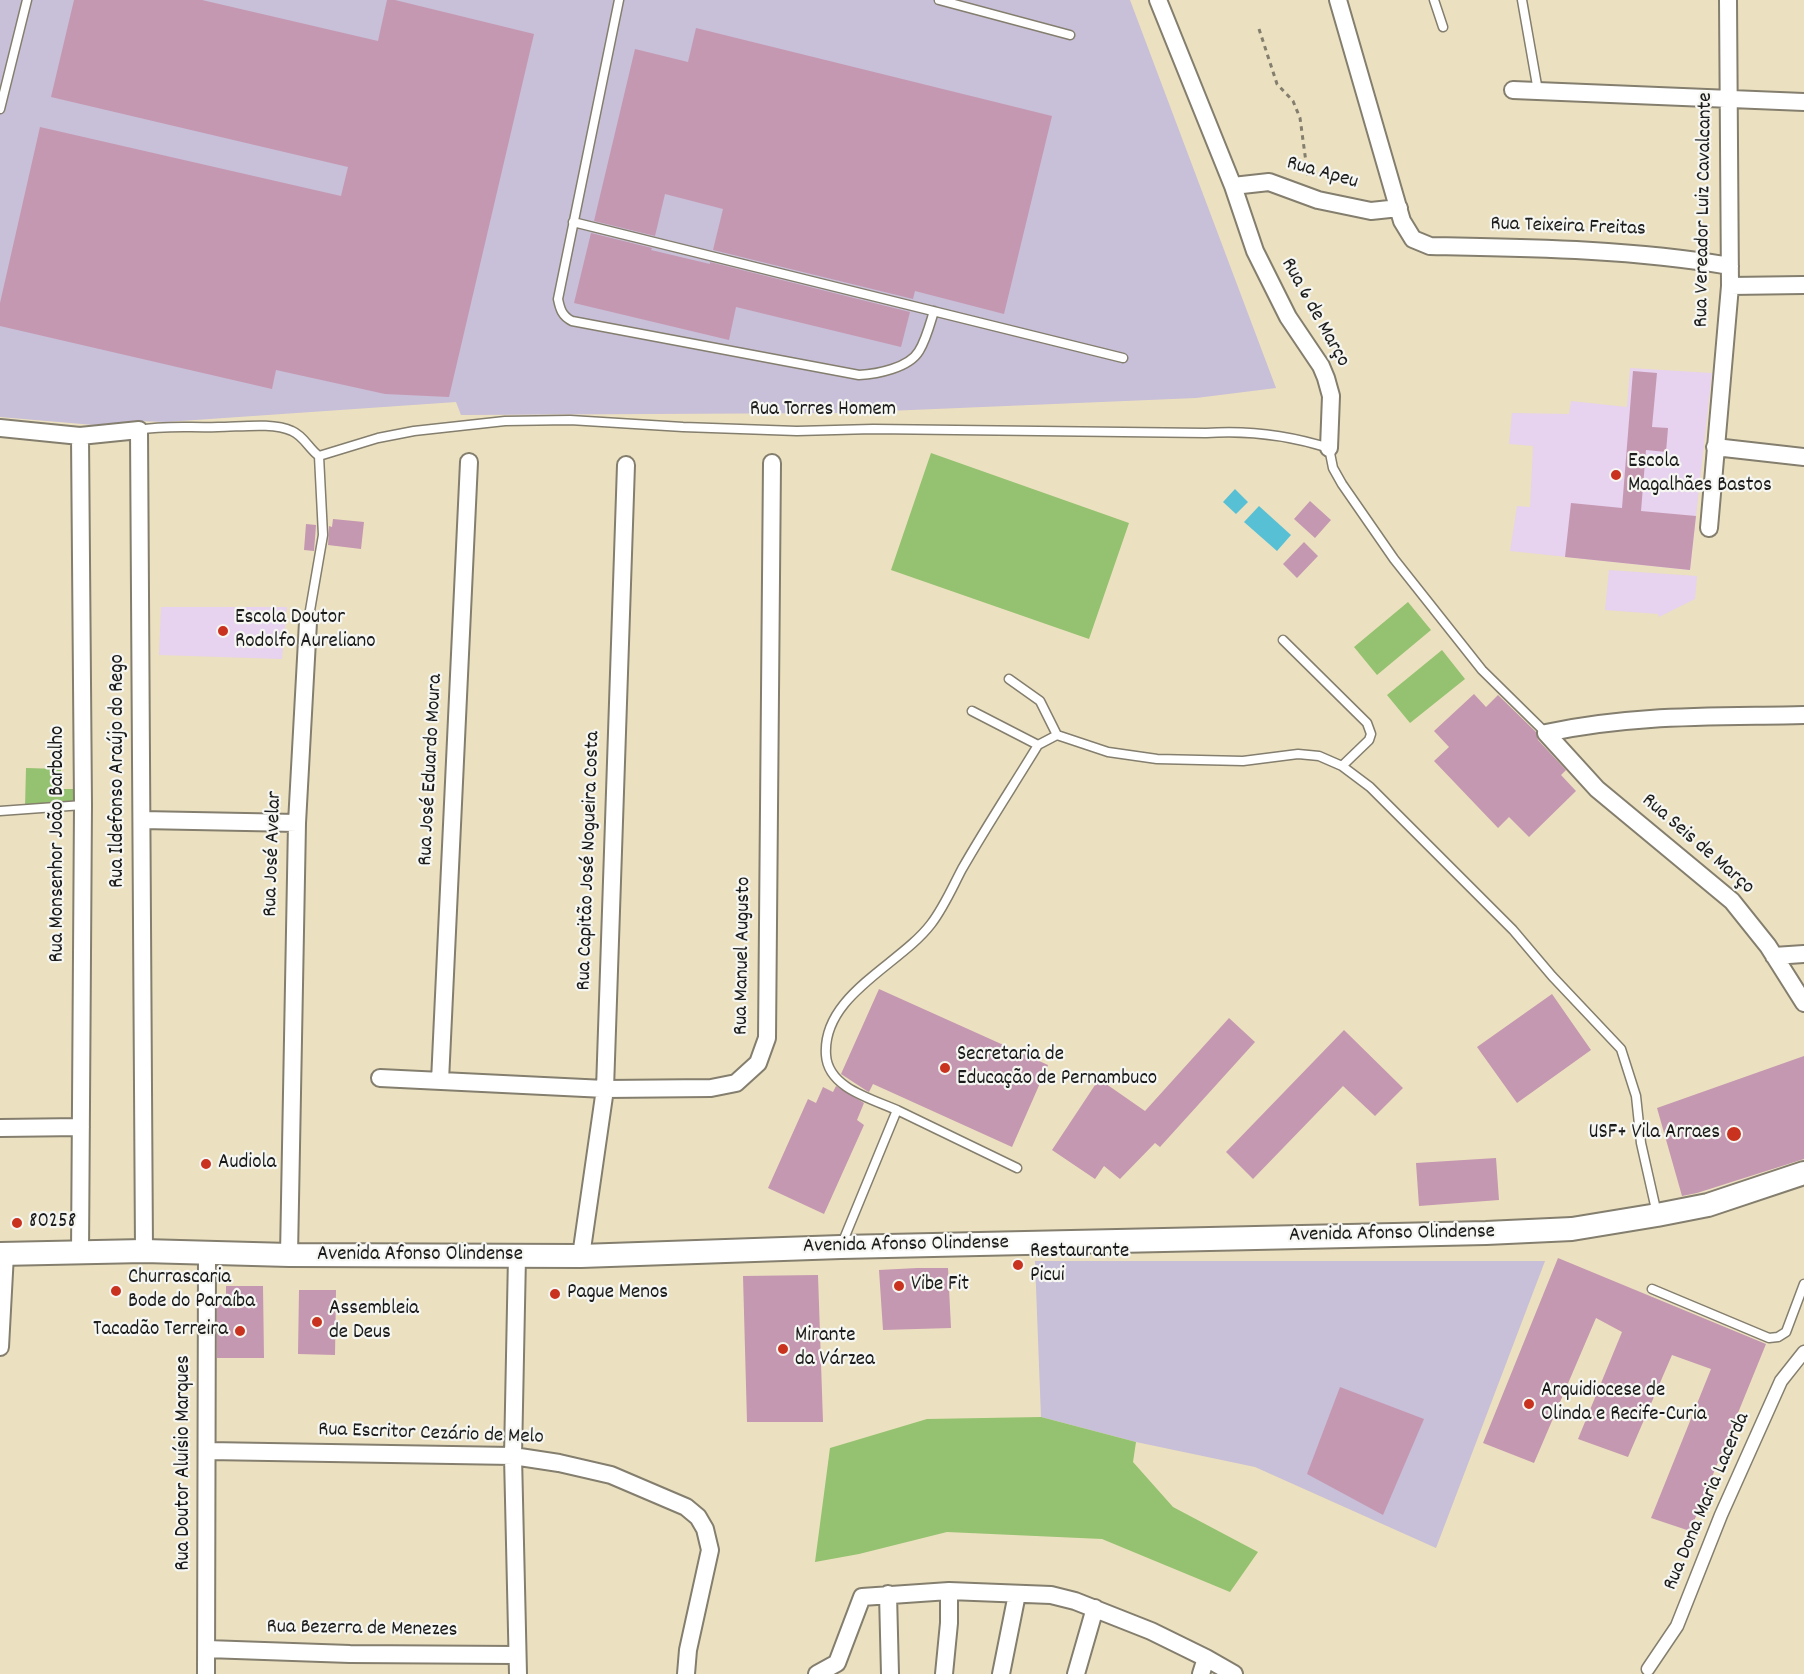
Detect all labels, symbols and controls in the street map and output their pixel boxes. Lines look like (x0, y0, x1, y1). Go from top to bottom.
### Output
street label: Rua Vereador Luiz Cavalcante (1690, 92, 1720, 328)
street label: Rua Apeu (1283, 152, 1361, 196)
street label: Rua Teixeira Freitas (1490, 213, 1646, 243)
street label: Rua 6 de Março (1274, 254, 1354, 372)
street label: Rua Torres Homem (750, 398, 896, 424)
place label: Escola Magalhães Bastos (1628, 450, 1772, 500)
marker: Escola Magalhães Bastos (1609, 468, 1623, 482)
place label: Escola Doutor Rodolfo Aureliano (235, 606, 376, 656)
marker: Escola Doutor Rodolfo Aureliano (216, 624, 230, 638)
street label: Rua Ildefonso Araújo do Rego (106, 654, 132, 888)
street label: Rua José Eduardo Moura (414, 673, 450, 867)
street label: Rua Monsenhor João Barbalho (46, 726, 72, 962)
street label: Rua Capitão José Nogueira Costa (573, 731, 607, 991)
street label: Rua Seis de Março (1635, 789, 1759, 901)
street label: Rua José Avelar (259, 791, 289, 917)
street label: Rua Manuel Augusto (730, 876, 758, 1036)
place label: Secretaria de Educação de Pernambuco (957, 1043, 1157, 1093)
marker: Secretaria de Educação de Pernambuco (938, 1061, 952, 1075)
place label: USF+ Vila Arraes (1588, 1121, 1720, 1147)
marker: USF+ Vila Arraes (1725, 1125, 1743, 1143)
place label: Audiola (218, 1151, 276, 1177)
marker: Audiola (199, 1157, 213, 1171)
place label: 80258 (29, 1210, 76, 1236)
marker: 80258 (10, 1216, 24, 1230)
street label: Avenida Afonso Olindense (1289, 1221, 1495, 1249)
street label: Avenida Afonso Olindense (803, 1232, 1009, 1260)
place label: Restaurante Picui (1030, 1240, 1129, 1290)
street label: Avenida Afonso Olindense (317, 1243, 523, 1269)
marker: Restaurante Picui (1011, 1258, 1025, 1272)
place label: Churrascaria Bode do Paraíba (128, 1266, 255, 1316)
place label: Vibe Fit (911, 1273, 969, 1299)
marker: Vibe Fit (892, 1279, 906, 1293)
place label: Pague Menos (567, 1281, 668, 1307)
marker: Churrascaria Bode do Paraíba (109, 1284, 123, 1298)
marker: Pague Menos (548, 1287, 562, 1301)
place label: Assembleia de Deus (329, 1297, 419, 1347)
marker: Assembleia de Deus (310, 1315, 324, 1329)
place label: Tacadão Terreira (93, 1318, 228, 1344)
marker: Tacadão Terreira (233, 1324, 247, 1338)
place label: Mirante da Várzea (795, 1324, 875, 1374)
marker: Mirante da Várzea (776, 1342, 790, 1356)
street label: Rua Doutor Aluísio Marques (172, 1355, 198, 1571)
place label: Arquidiocese de Olinda e Recife-Curia (1541, 1379, 1707, 1429)
marker: Arquidiocese de Olinda e Recife-Curia (1522, 1397, 1536, 1411)
street label: Rua Dona Maria Lacerda (1659, 1409, 1757, 1595)
street label: Rua Escritor Cezário de Melo (318, 1418, 544, 1452)
street label: Rua Bezerra de Menezes (266, 1616, 458, 1644)

